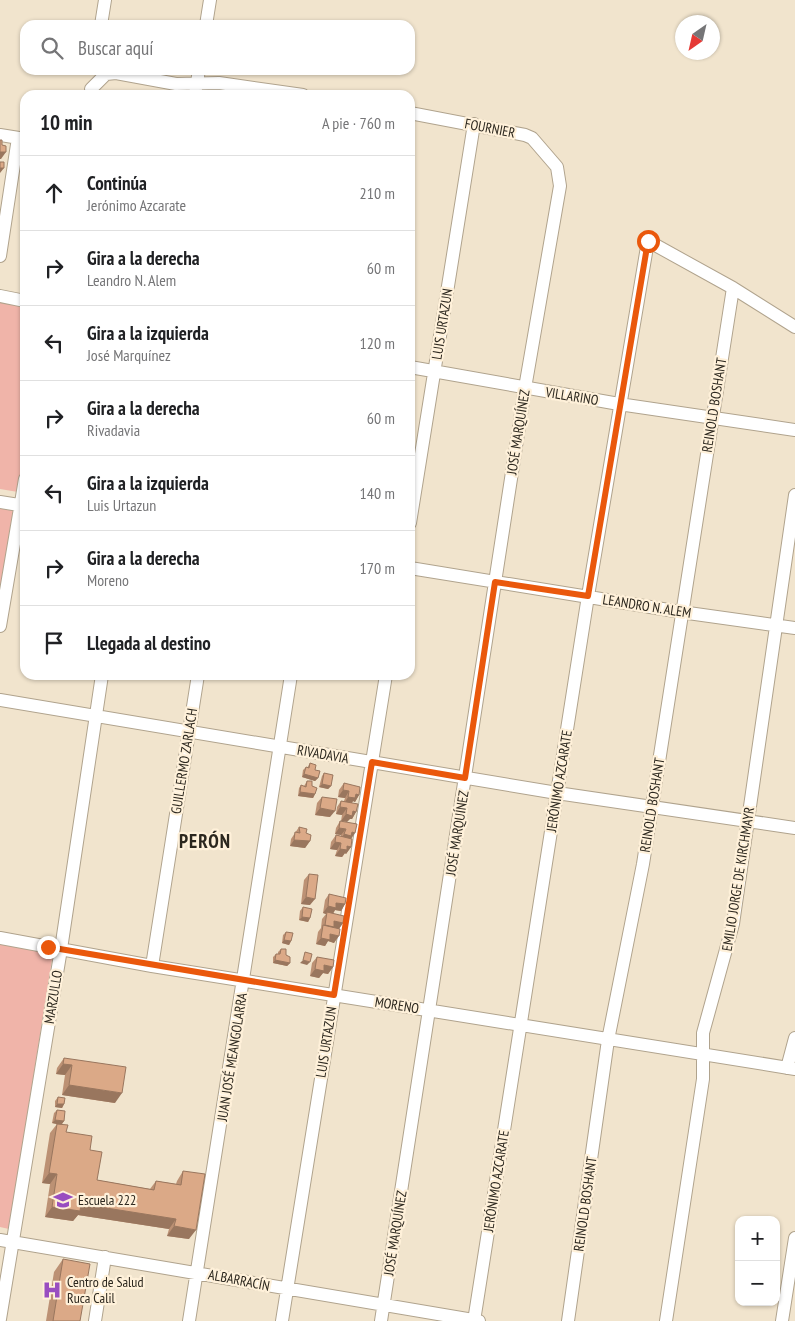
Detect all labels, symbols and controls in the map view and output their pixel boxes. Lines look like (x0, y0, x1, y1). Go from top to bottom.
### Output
north arrow (675, 15, 720, 60)
search box (20, 20, 415, 75)
icon: search (38, 34, 66, 62)
text: Buscar aquí (78, 36, 153, 60)
text: 10 min (40, 109, 92, 136)
text: A pie · 760 m (322, 113, 395, 133)
street label: FOURNIER (463, 114, 517, 142)
text: Continúa (87, 171, 147, 195)
icon: ahead (40, 179, 68, 207)
text: 210 m (360, 183, 395, 203)
text: Jerónimo Azcarate (87, 195, 186, 215)
route start (637, 230, 660, 253)
text: Gira a la derecha (87, 246, 200, 270)
icon: right (40, 254, 68, 282)
text: 60 m (367, 258, 395, 278)
text: Leandro N. Alem (87, 270, 176, 290)
street label: LUIS URTAZUN (428, 287, 456, 361)
text: Gira a la izquierda (87, 321, 209, 345)
icon: left (40, 329, 68, 357)
text: 120 m (360, 333, 395, 353)
text: José Marquínez (87, 345, 171, 365)
street label: REINOLD BOSHANT (698, 356, 730, 454)
street label: VILLARINO (543, 383, 600, 409)
street label: JOSÉ MARQUÍNEZ (502, 388, 534, 477)
text: Gira a la derecha (87, 396, 200, 420)
icon: right (40, 404, 68, 432)
text: 60 m (367, 408, 395, 428)
text: Rivadavia (87, 420, 140, 440)
text: Gira a la izquierda (87, 471, 209, 495)
icon: left (40, 479, 68, 507)
text: 140 m (360, 483, 395, 503)
text: Luis Urtazun (87, 495, 156, 515)
text: Gira a la derecha (87, 546, 200, 570)
icon: right (40, 554, 68, 582)
text: 170 m (360, 558, 395, 578)
text: Moreno (87, 570, 129, 590)
street label: LEANDRO N. ALEM (601, 590, 693, 622)
icon: arrive (40, 629, 68, 657)
text: Llegada al destino (87, 631, 211, 655)
street label: GUILLERMO ZARLACH (167, 707, 201, 815)
street label: JERÓNIMO AZCARATE (542, 729, 576, 834)
street label: RIVADAVIA (296, 741, 351, 767)
street label: REINOLD BOSHANT (636, 756, 668, 854)
street label: JOSÉ MARQUÍNEZ (441, 789, 473, 878)
street label: EMILIO JORGE DE KIRCHMAYR (718, 805, 758, 952)
district label: PERÓN (179, 829, 231, 853)
route end (37, 936, 60, 959)
street label: MARZULLO (40, 969, 66, 1025)
street label: JUAN JOSÉ MEANGOLARRA (213, 991, 251, 1123)
street label: MORENO (374, 993, 421, 1017)
street label: LUIS URTAZUN (312, 1005, 340, 1079)
street label: JERÓNIMO AZCARATE (479, 1129, 513, 1234)
street label: REINOLD BOSHANT (569, 1155, 601, 1253)
school or university icon: Escuela 222 (52, 1189, 74, 1211)
street label: JOSÉ MARQUÍNEZ (379, 1189, 411, 1278)
place label: Escuela 222 (78, 1191, 136, 1209)
map controls (735, 1216, 780, 1306)
button: + (735, 1216, 780, 1261)
button: − (735, 1261, 780, 1306)
street label: ALBARRACÍN (207, 1265, 271, 1295)
place label: Centro de Salud Ruca Calil (67, 1273, 143, 1307)
hospital icon: Centro de Salud Ruca Calil (41, 1279, 63, 1301)

